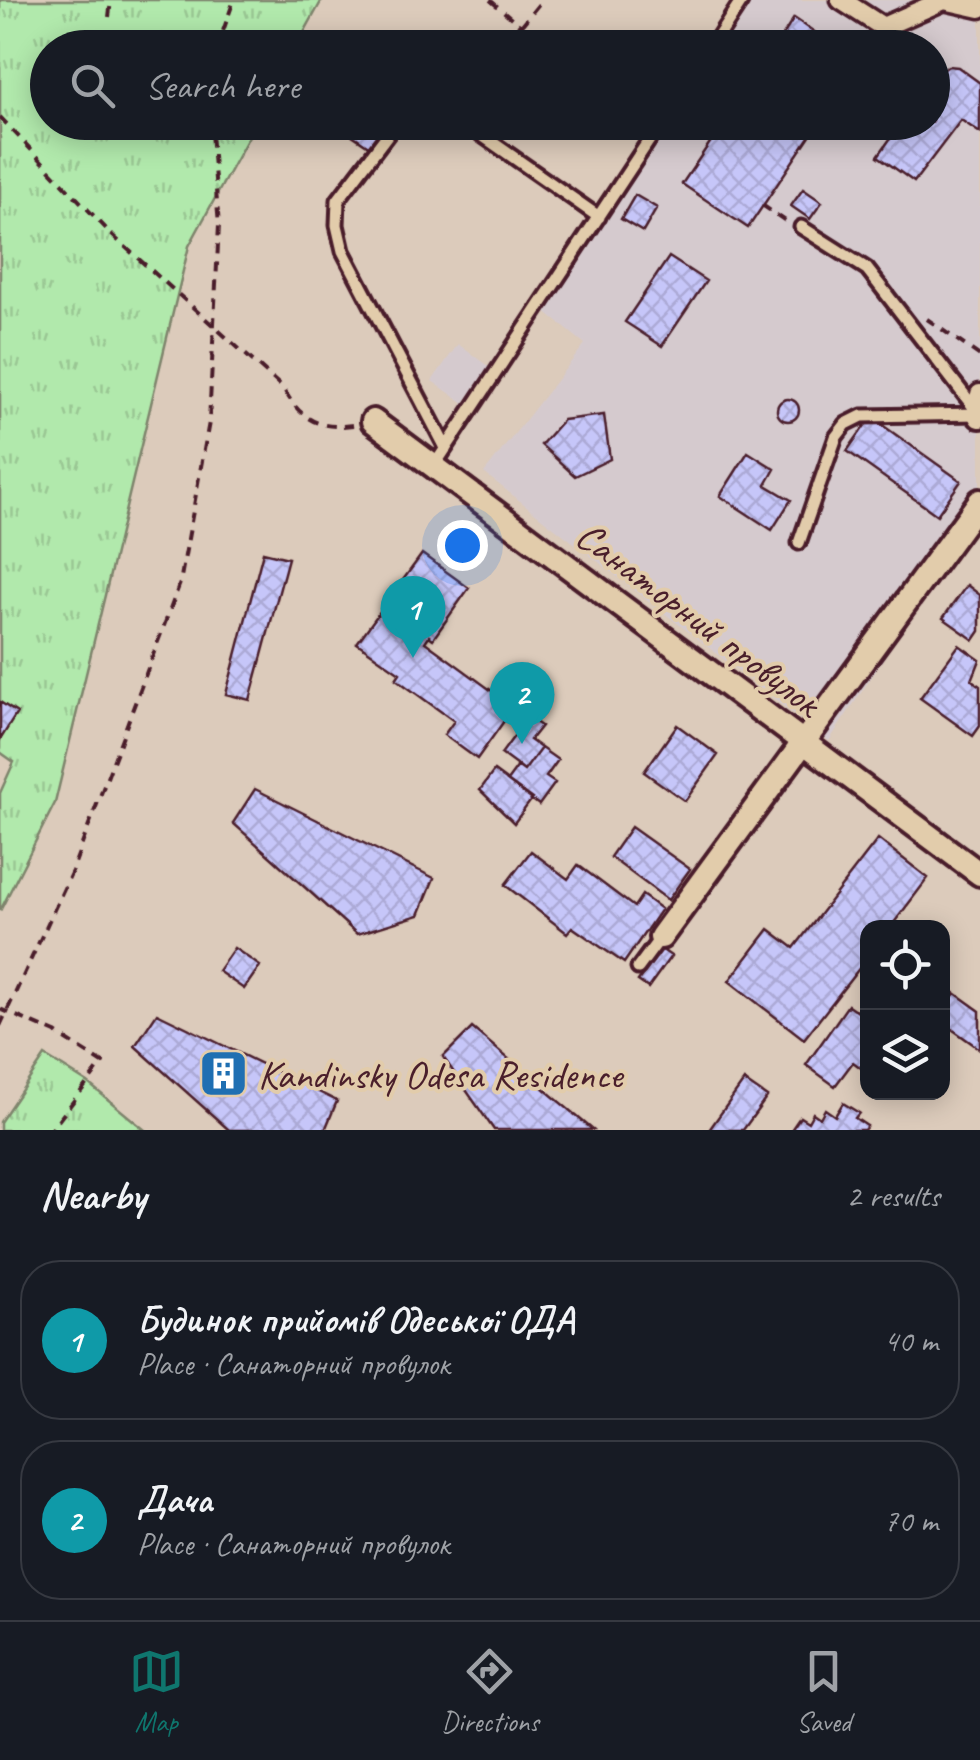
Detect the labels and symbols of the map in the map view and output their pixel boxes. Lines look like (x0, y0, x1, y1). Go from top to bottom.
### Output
street label: Санаторний провулок (566, 510, 833, 729)
your location (437, 520, 488, 571)
pin: 1 (380, 576, 446, 658)
pin: 2 (490, 662, 554, 744)
building icon: Kandinsky Odesa Residence (197, 1048, 249, 1100)
place label: Kandinsky Odesa Residence (258, 1050, 625, 1100)

